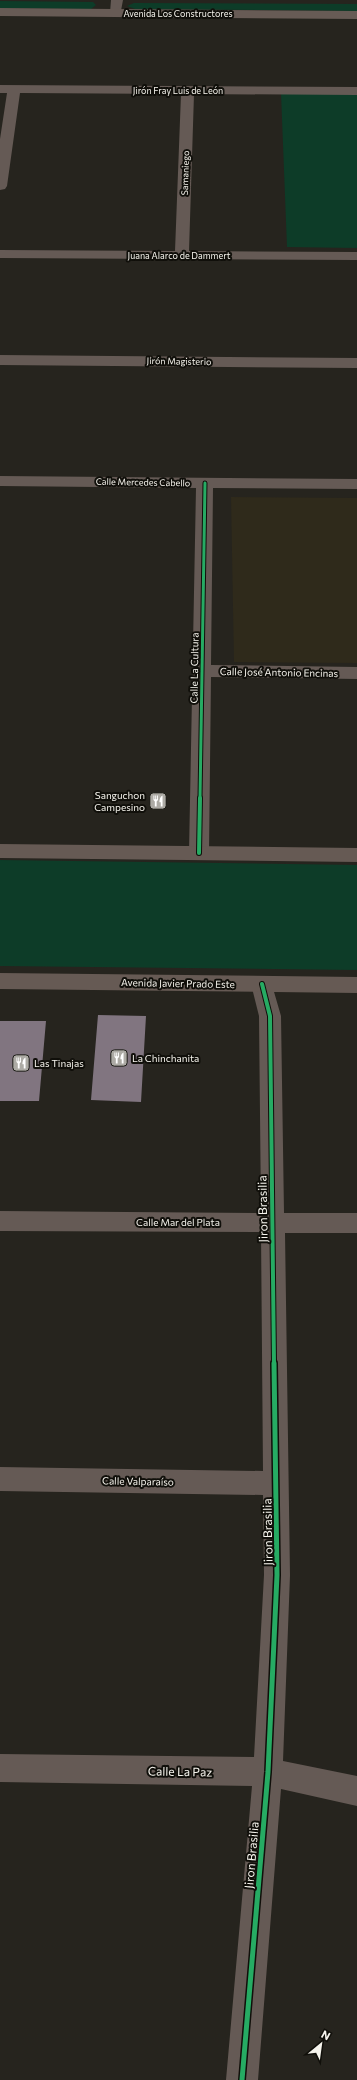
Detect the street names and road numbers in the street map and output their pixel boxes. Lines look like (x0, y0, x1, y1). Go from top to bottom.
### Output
street label: Avenida Los Constructores (123, 8, 233, 19)
street label: Jirón Fray Luis de León (133, 85, 223, 96)
street label: Samaniego (179, 150, 191, 196)
street label: Juana Alarco de Dammert (128, 250, 231, 261)
street label: Jirón Magisterio (147, 355, 211, 367)
street label: Calle Mercedes Cabello (96, 476, 190, 488)
street label: Calle La Cultura (187, 632, 201, 704)
street label: Calle José Antonio Encinas (220, 665, 339, 679)
street label: Avenida Javier Prado Este (121, 976, 235, 990)
street label: Jiron Brasilia (254, 1175, 271, 1243)
street label: Calle Mar del Plata (136, 1216, 220, 1228)
street label: Calle Valparaíso (102, 1474, 174, 1488)
street label: Jiron Brasilia (259, 1498, 276, 1566)
street label: Calle La Paz (148, 1763, 212, 1779)
street label: Jiron Brasilia (241, 1821, 262, 1889)

